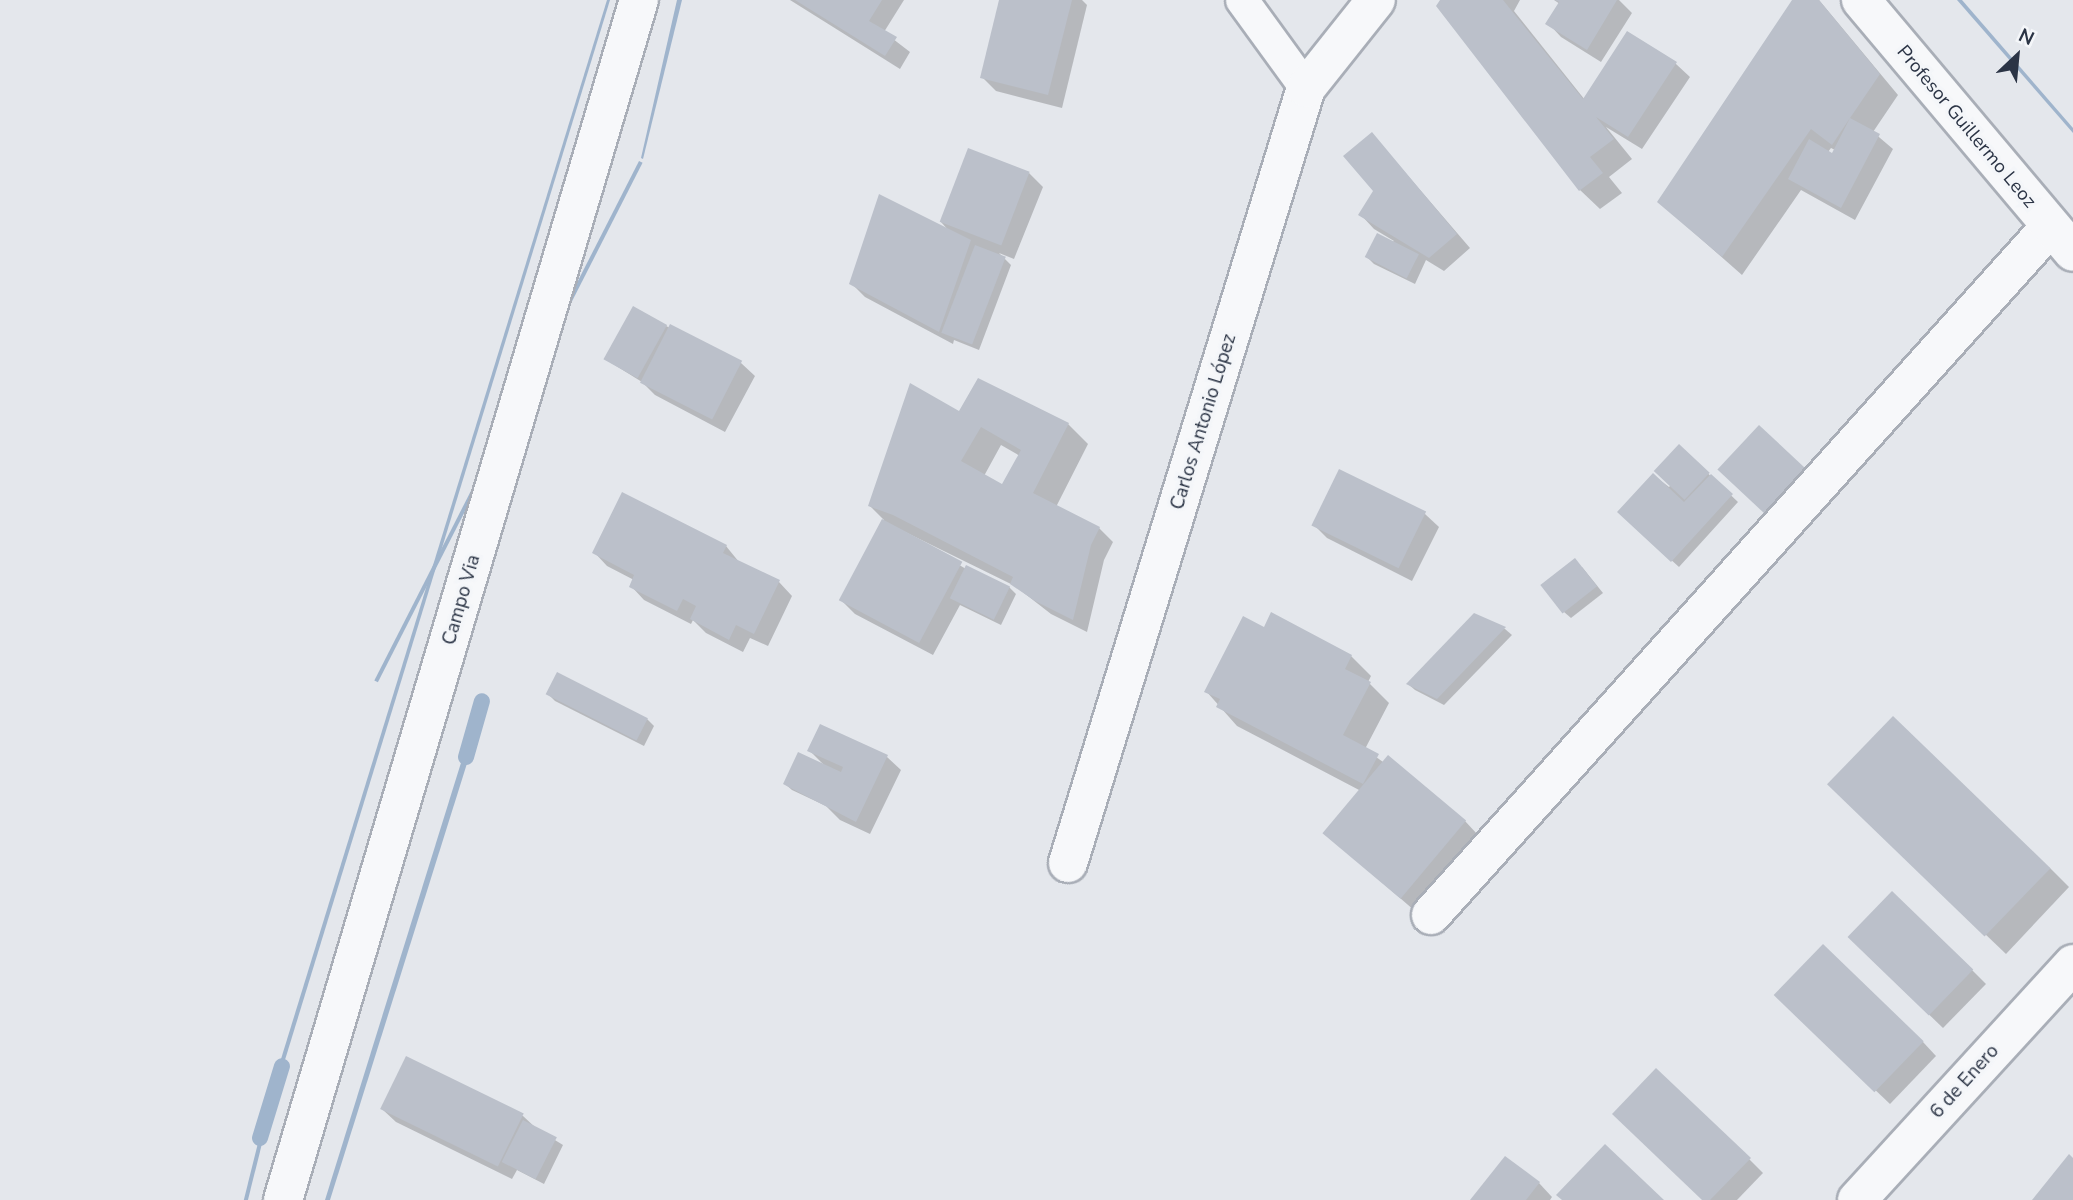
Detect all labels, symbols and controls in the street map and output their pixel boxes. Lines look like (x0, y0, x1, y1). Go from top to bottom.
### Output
north arrow (1982, 21, 2052, 91)
text: N (2014, 22, 2038, 52)
street label: Profesor Guillermo Leoz (1891, 41, 2041, 213)
street label: Carlos Antonio López (1166, 331, 1242, 513)
street label: Campo Via (438, 552, 486, 648)
street label: 6 de Enero (1926, 1040, 2004, 1124)

